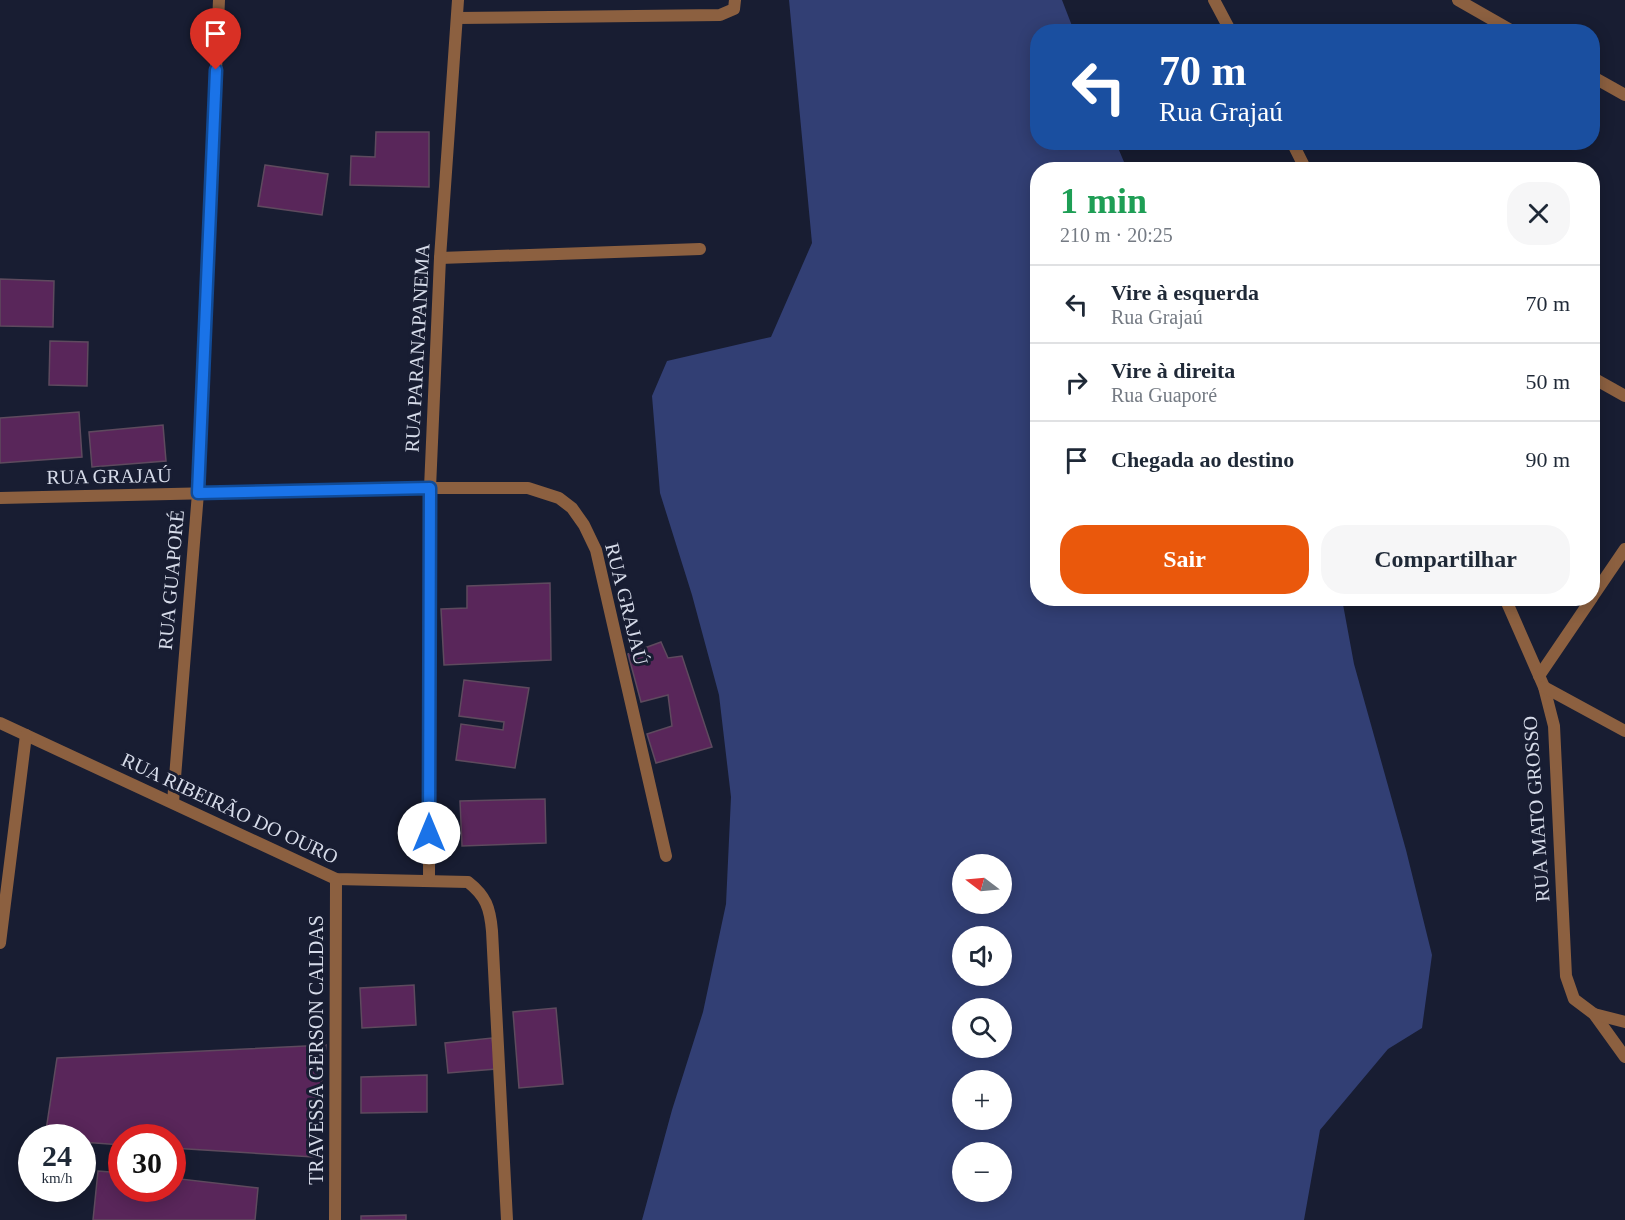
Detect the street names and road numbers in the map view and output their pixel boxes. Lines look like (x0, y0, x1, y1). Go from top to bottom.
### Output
street label: RUA PARANAPANEMA (401, 242, 433, 453)
street label: RUA GRAJAÚ (46, 463, 172, 488)
street label: RUA GUAPORÉ (154, 509, 188, 651)
street label: RUA GRAJAÚ (601, 540, 654, 668)
street label: RUA MATO GROSSO (1519, 715, 1553, 903)
street label: RUA RIBEIRÃO DO OURO (118, 747, 342, 868)
street label: TRAVESSA GERSON CALDAS (305, 915, 327, 1185)

